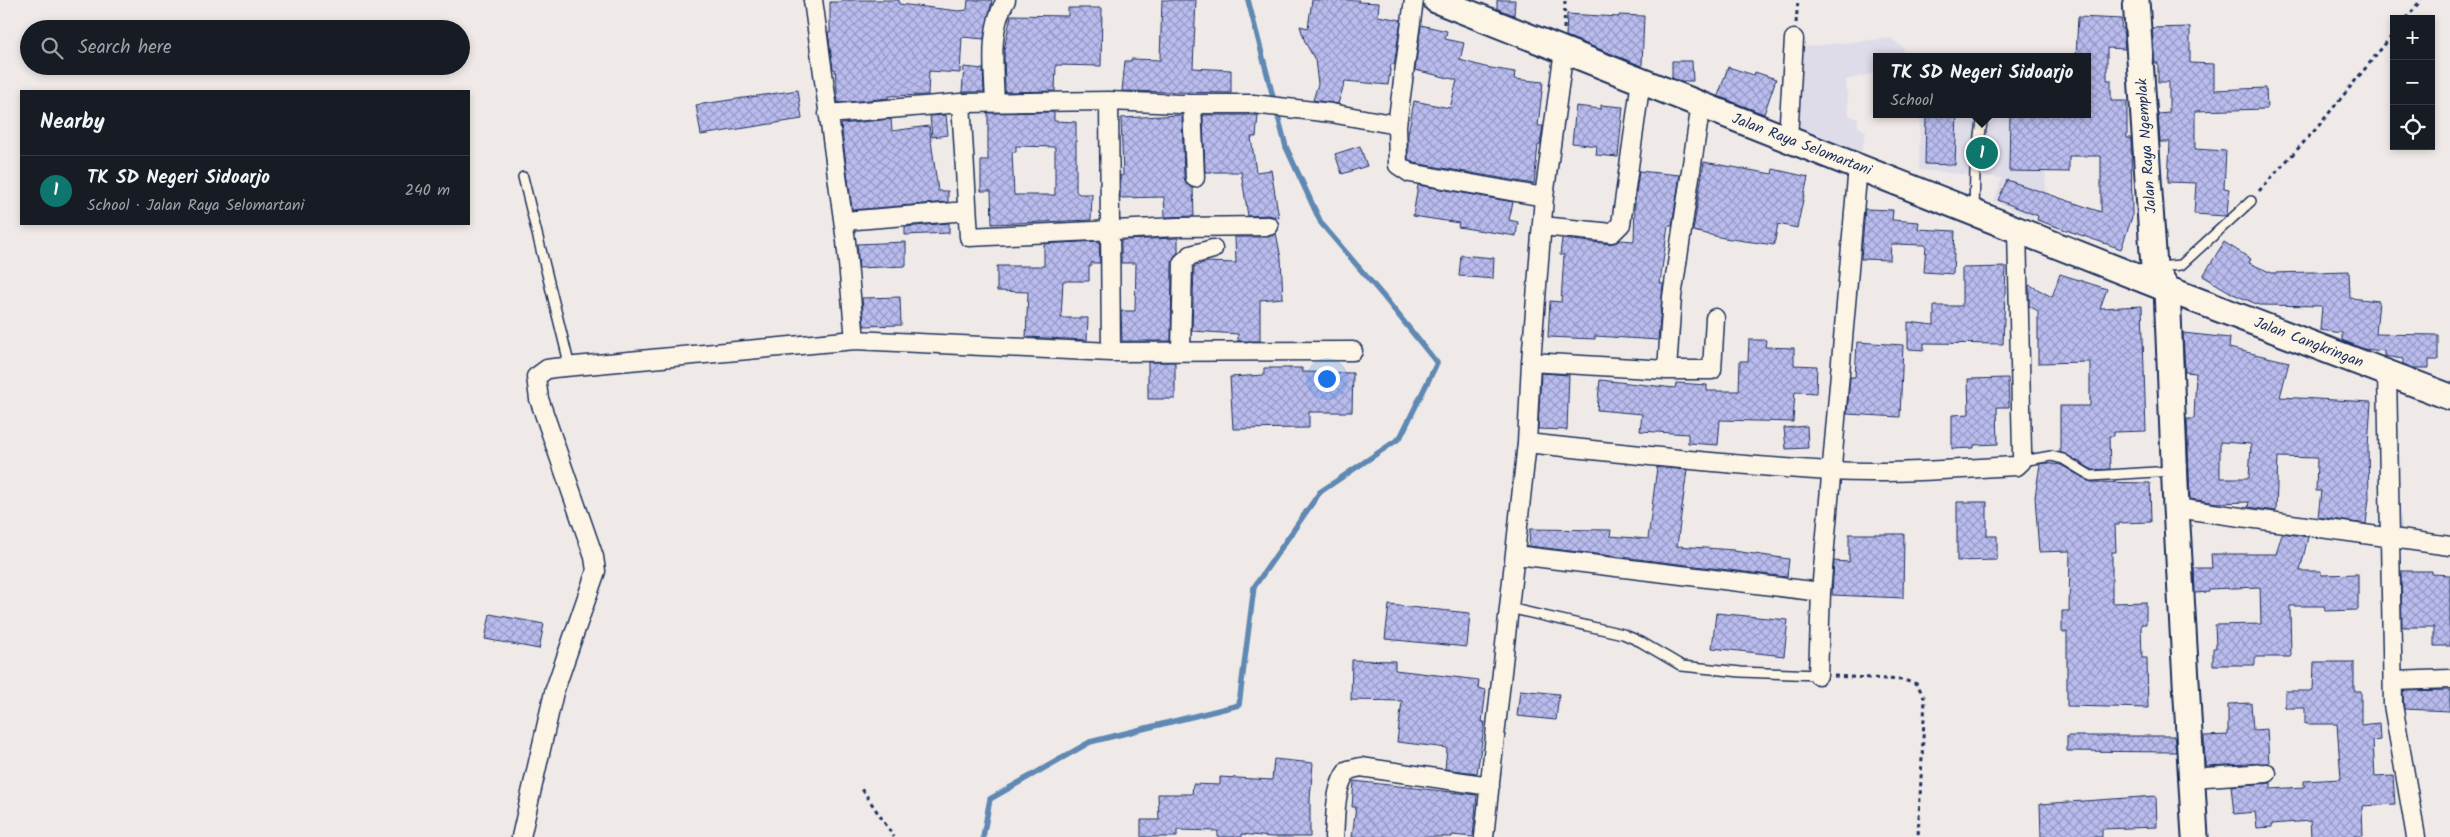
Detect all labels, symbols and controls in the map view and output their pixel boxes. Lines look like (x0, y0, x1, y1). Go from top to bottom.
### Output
map controls (2390, 15, 2435, 150)
button: + (2390, 15, 2435, 60)
search box (20, 20, 470, 75)
text: Search here (78, 33, 172, 63)
icon: search (38, 34, 66, 62)
popup (1873, 53, 2091, 118)
text: TK SD Negeri Sidoarjo (1891, 58, 2073, 88)
button: − (2390, 60, 2435, 105)
street label: Jalan Raya Ngemplak (2130, 77, 2164, 214)
text: School (1891, 88, 1933, 113)
button: locate (2390, 105, 2435, 150)
text: Nearby (40, 106, 105, 139)
street label: Jalan Raya Selomartani (1728, 107, 1876, 183)
pin: 1 (1966, 134, 1998, 172)
text: TK SD Negeri Sidoarjo (87, 163, 270, 193)
text: 1 (54, 178, 58, 203)
text: 240 m (405, 178, 450, 203)
text: School · Jalan Raya Selomartani (87, 193, 304, 218)
street label: Jalan Cangkringan (2250, 311, 2367, 375)
your location (1314, 366, 1340, 392)

